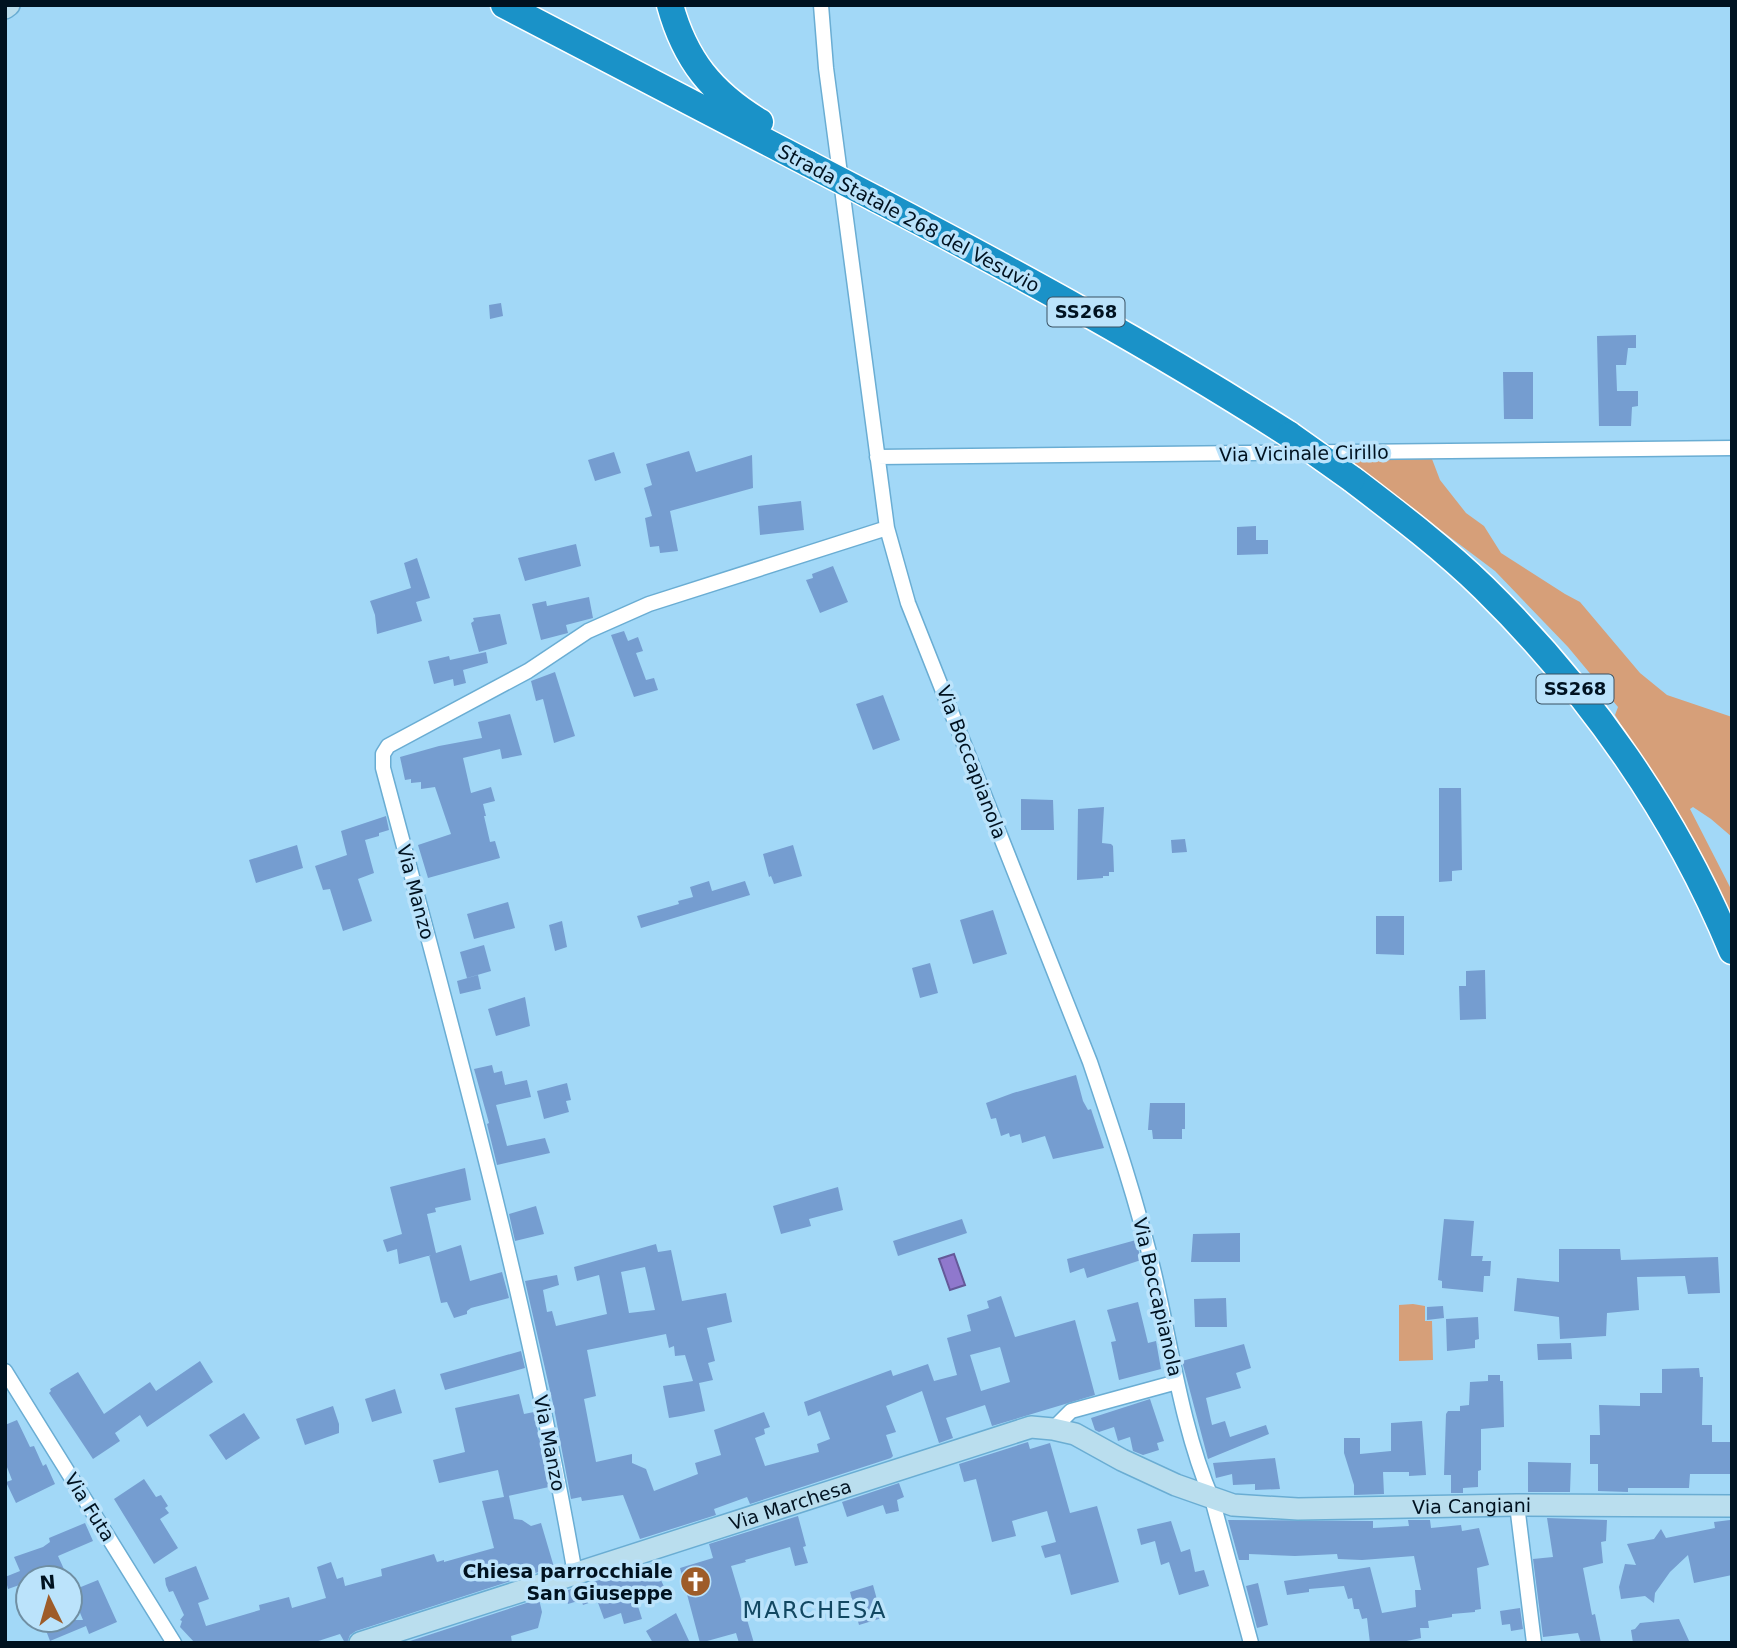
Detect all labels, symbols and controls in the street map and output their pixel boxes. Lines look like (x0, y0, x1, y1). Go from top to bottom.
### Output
street label: Strada Statale 268 del Vesuvio (775, 140, 1043, 296)
road number: SS268 (1048, 298, 1124, 326)
street label: Via Vicinale Cirillo (1219, 441, 1389, 465)
road number: SS268 (1536, 674, 1614, 704)
street label: Via Boccapianola (933, 682, 1011, 842)
street label: Via Manzo (393, 842, 439, 942)
street label: Via Boccapianola (1129, 1215, 1187, 1379)
street label: Via Manzo (530, 1393, 570, 1493)
street label: Via Futa (60, 1469, 120, 1545)
street label: Via Marchesa (727, 1475, 854, 1534)
street label: Via Cangiani (1412, 1494, 1531, 1518)
place label: Chiesa parrocchiale San Giuseppe (462, 1560, 673, 1604)
north arrow (14, 1564, 84, 1634)
church icon: Chiesa parrocchiale San Giuseppe (679, 1565, 713, 1599)
text: N (39, 1570, 56, 1594)
district label: MARCHESA (742, 1597, 888, 1623)

